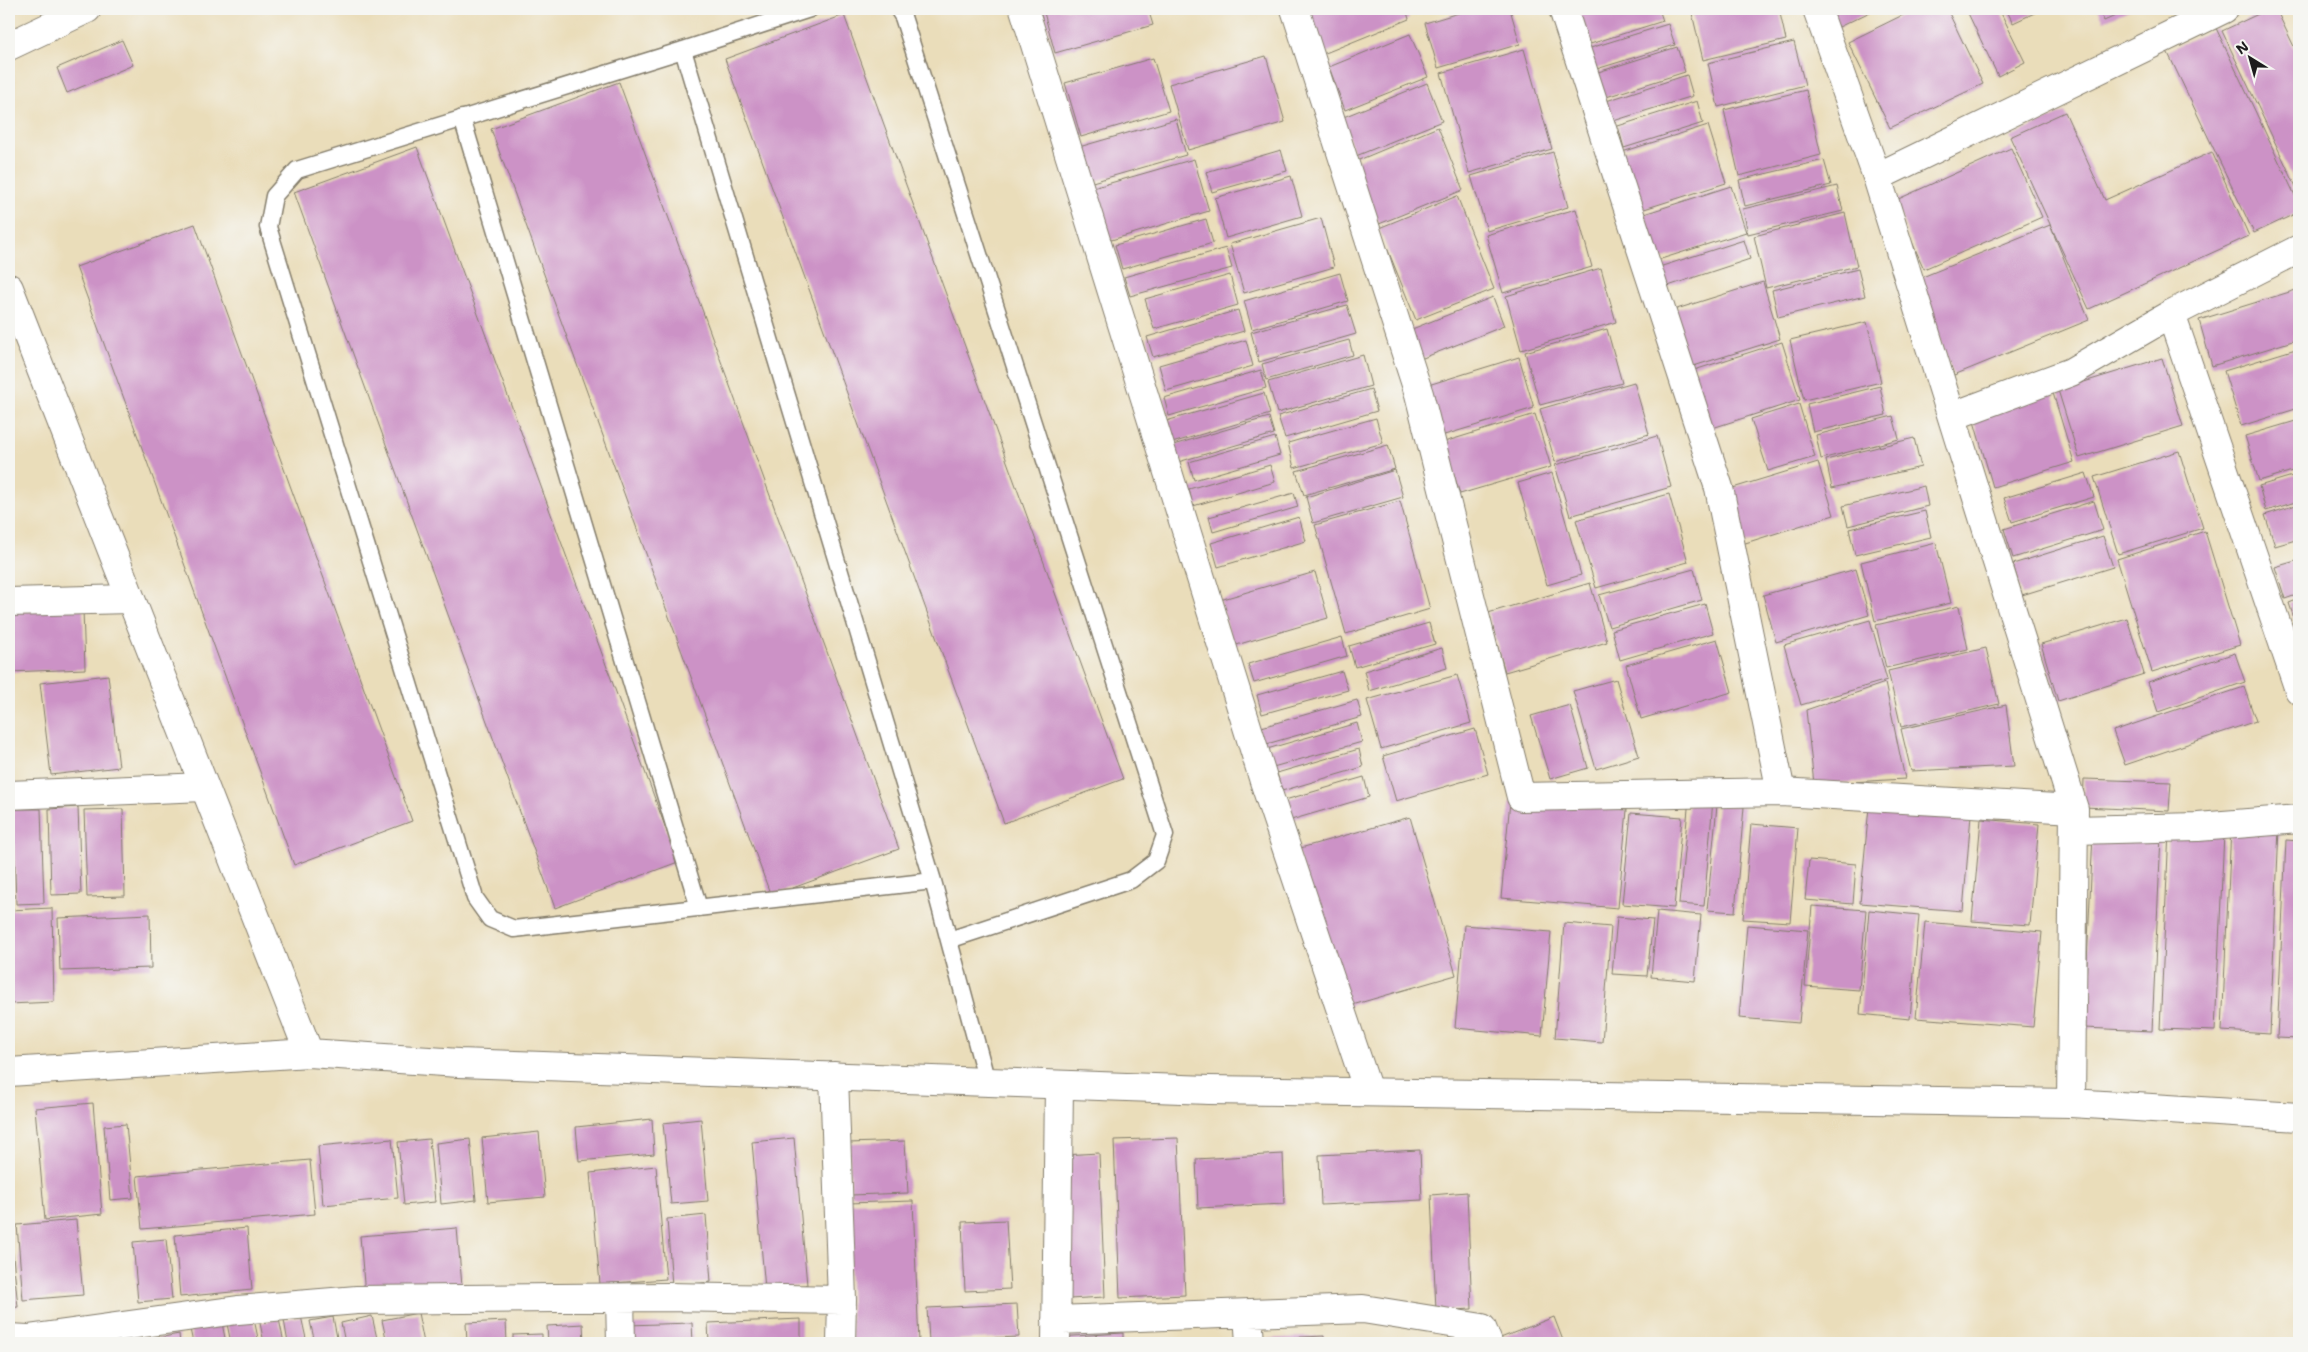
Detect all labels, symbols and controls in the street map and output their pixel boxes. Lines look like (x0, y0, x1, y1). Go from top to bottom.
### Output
north arrow (2226, 32, 2276, 82)
text: N (2232, 37, 2252, 58)

